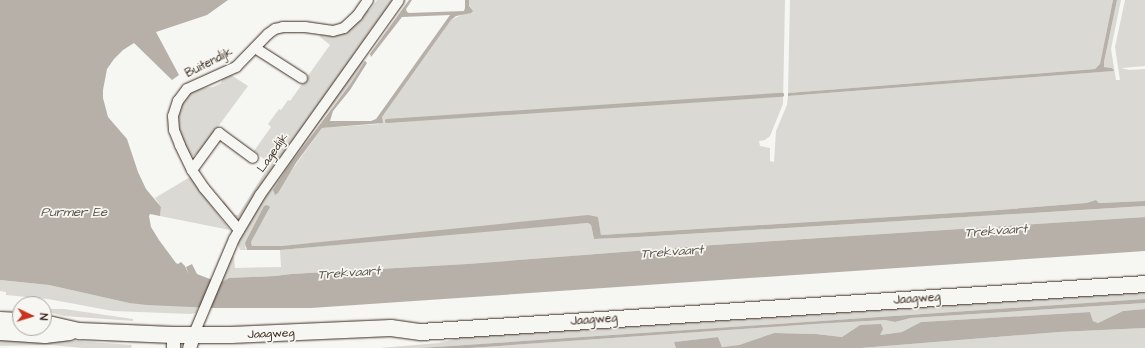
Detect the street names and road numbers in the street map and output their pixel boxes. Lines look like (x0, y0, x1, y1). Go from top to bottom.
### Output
street label: Buitendijk (183, 45, 235, 81)
street label: Lagedijk (254, 131, 292, 175)
street label: Jaagweg (893, 290, 941, 308)
street label: Jaagweg (570, 311, 618, 329)
street label: Jaagweg (247, 326, 295, 342)

